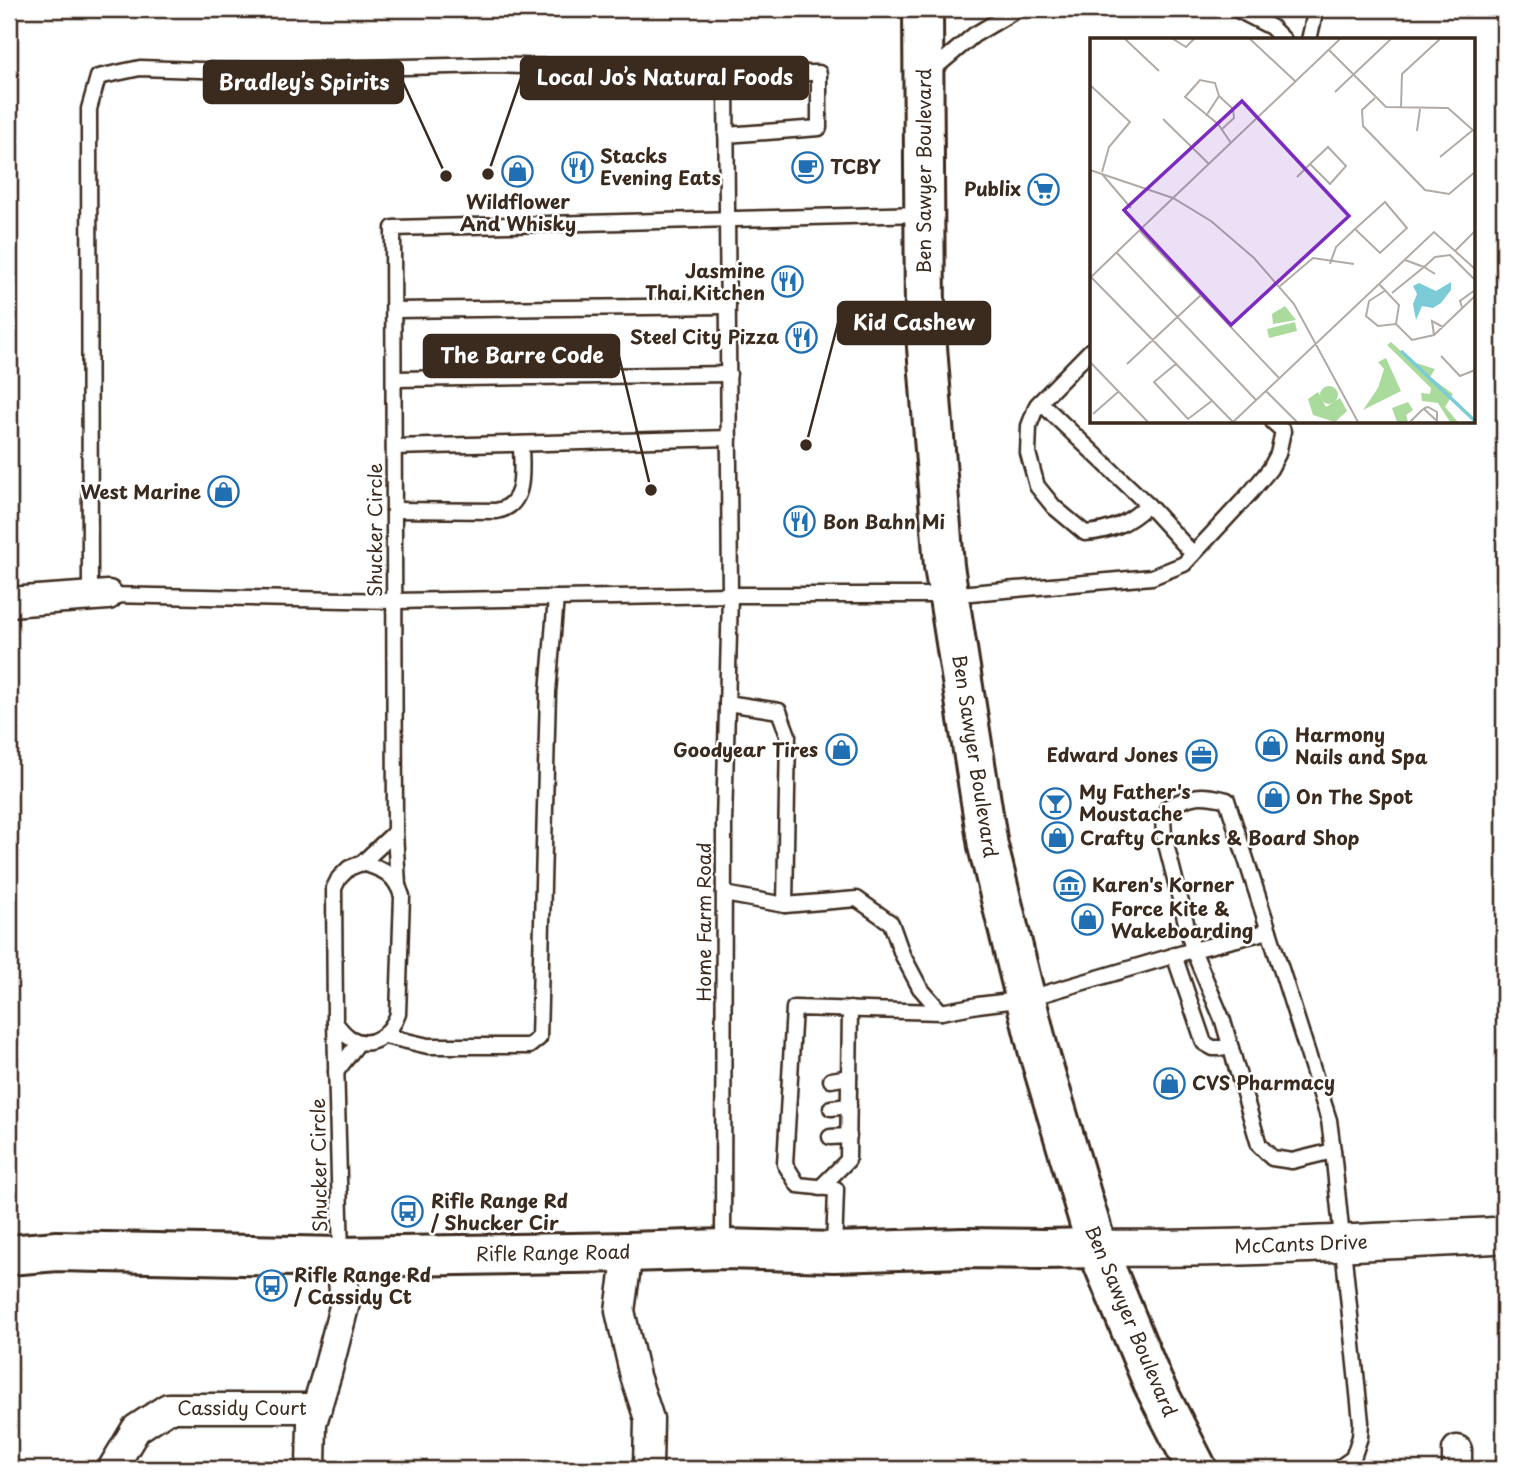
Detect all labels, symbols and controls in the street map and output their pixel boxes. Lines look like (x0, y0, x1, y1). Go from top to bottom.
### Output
inset map (1090, 38, 1474, 424)
callout: Local Jo’s Natural Foods (521, 57, 808, 99)
text: Local Jo’s Natural Foods (537, 60, 793, 92)
callout: Bradley’s Spirits (204, 61, 403, 103)
text: Bradley’s Spirits (219, 65, 390, 97)
street label: Ben Sawyer Boulevard (909, 68, 937, 274)
place label: Stacks Evening Eats (600, 141, 721, 191)
restaurant icon: Stacks Evening Eats (560, 150, 594, 184)
cafe icon: TCBY (790, 150, 824, 184)
place label: TCBY (830, 152, 881, 180)
shop icon: Wildflower And Whisky (501, 154, 535, 188)
supermarket icon: Publix (1027, 172, 1061, 206)
place label: Publix (964, 174, 1021, 202)
place label: Wildflower And Whisky (460, 187, 576, 237)
place label: Jasmine Thai Kitchen (645, 256, 765, 306)
restaurant icon: Jasmine Thai Kitchen (771, 265, 805, 299)
callout: Kid Cashew (838, 302, 990, 344)
text: Kid Cashew (853, 305, 976, 337)
restaurant icon: Steel City Pizza (785, 320, 819, 354)
place label: Steel City Pizza (630, 322, 779, 350)
callout: The Barre Code (424, 335, 619, 377)
text: The Barre Code (440, 338, 604, 370)
street label: Shucker Circle (360, 463, 388, 597)
shop icon: West Marine (207, 475, 241, 509)
place label: West Marine (81, 477, 201, 505)
restaurant icon: Bon Bahn Mi (783, 505, 817, 539)
place label: Bon Bahn Mi (823, 507, 945, 535)
street label: Ben Sawyer Boulevard (946, 652, 1006, 860)
place label: Harmony Nails and Spa (1295, 720, 1428, 770)
shop icon: Harmony Nails and Spa (1255, 729, 1289, 763)
shop icon: Goodyear Tires (824, 733, 858, 767)
place label: Goodyear Tires (673, 735, 818, 763)
office icon: Edward Jones (1184, 738, 1218, 772)
place label: Edward Jones (1047, 740, 1178, 768)
place label: My Father's Moustache (1079, 777, 1191, 827)
shop icon: On The Spot (1256, 780, 1290, 814)
place label: On The Spot (1296, 782, 1413, 810)
bar icon: My Father's Moustache (1039, 786, 1073, 820)
shop icon: Crafty Cranks & Board Shop (1040, 821, 1074, 855)
place label: Crafty Cranks & Board Shop (1080, 823, 1360, 851)
street label: Home Farm Road (689, 842, 717, 1002)
museum icon: Karen's Korner (1052, 868, 1086, 902)
place label: Karen's Korner (1092, 870, 1235, 898)
place label: Force Kite & Wakeboarding (1111, 894, 1253, 944)
shop icon: Force Kite & Wakeboarding (1071, 903, 1105, 937)
shop icon: CVS Pharmacy (1152, 1066, 1186, 1100)
place label: CVS Pharmacy (1192, 1068, 1335, 1096)
street label: Shucker Circle (303, 1098, 333, 1232)
place label: Rifle Range Rd / Shucker Cir (430, 1186, 568, 1236)
bus stop icon: Rifle Range Rd / Shucker Cir (391, 1195, 425, 1229)
street label: Ben Sawyer Boulevard (1079, 1221, 1185, 1421)
street label: McCants Drive (1234, 1227, 1368, 1259)
street label: Rifle Range Road (475, 1237, 631, 1267)
place label: Rifle Range Rd / Cassidy Ct (293, 1260, 431, 1310)
bus stop icon: Rifle Range Rd / Cassidy Ct (254, 1269, 288, 1303)
street label: Cassidy Court (177, 1393, 307, 1421)

